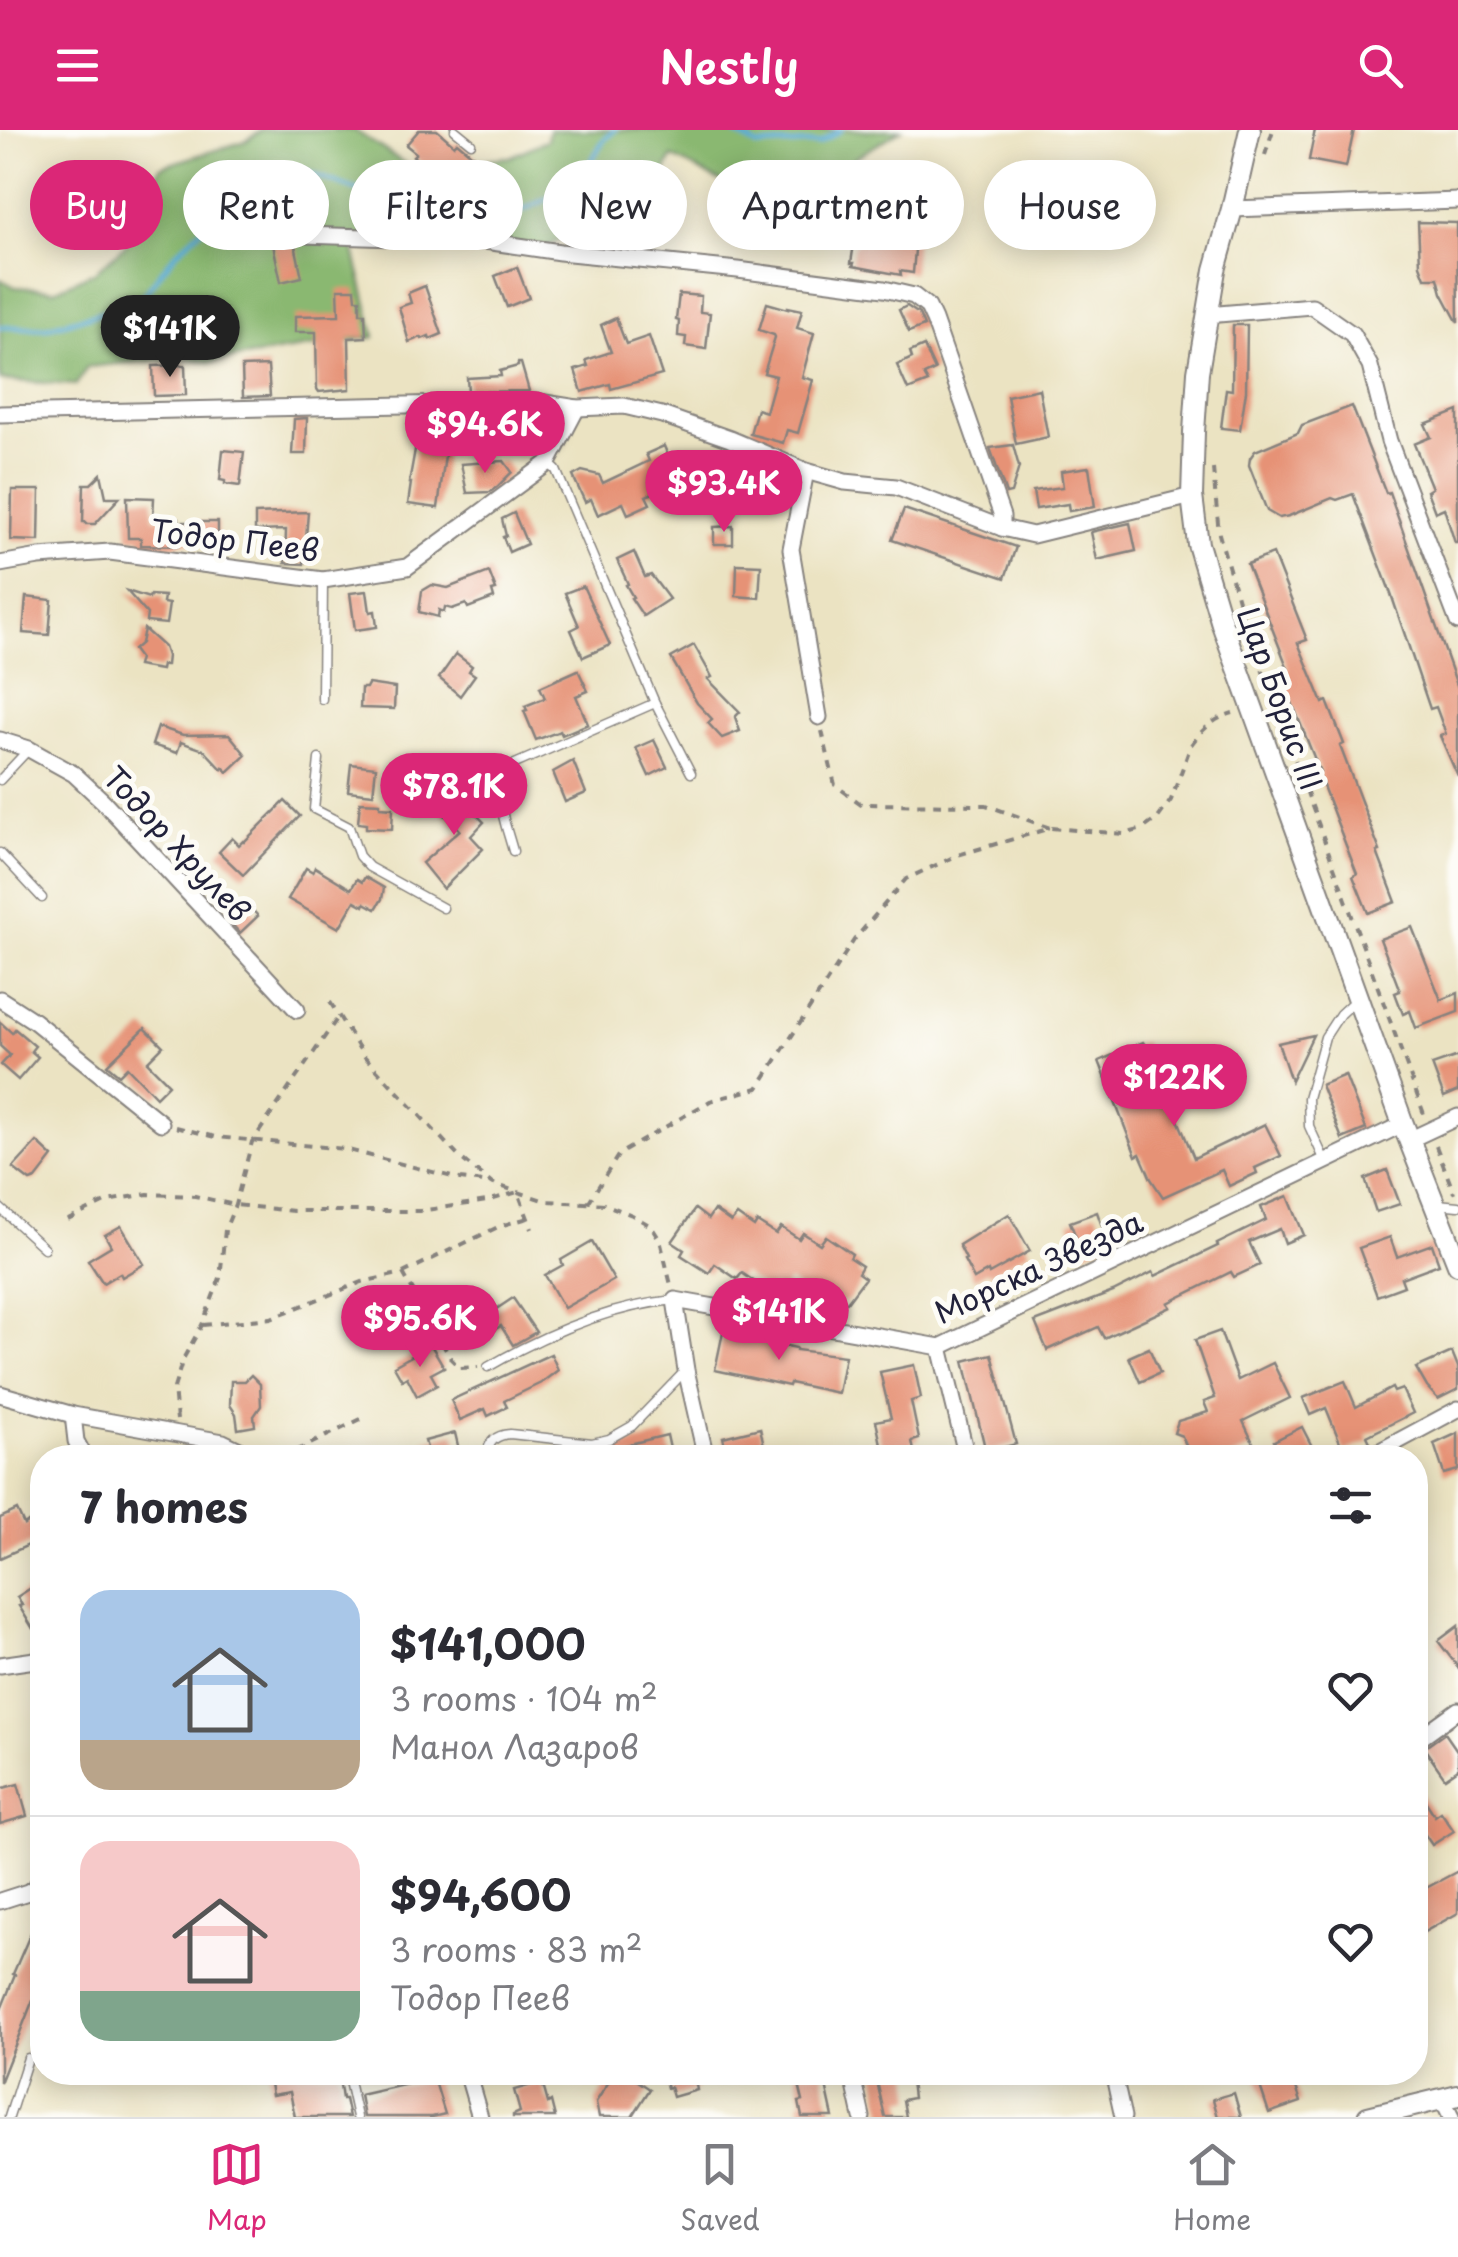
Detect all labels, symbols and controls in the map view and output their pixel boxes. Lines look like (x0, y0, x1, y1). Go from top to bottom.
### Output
text: Nestly (659, 31, 799, 99)
icon: menu (50, 38, 105, 93)
icon: search (1353, 38, 1408, 93)
chip: Buy (30, 160, 163, 250)
chip: Rent (183, 160, 329, 250)
chip: Filters (349, 160, 523, 250)
chip: New (543, 160, 687, 250)
chip: Apartment (707, 160, 964, 250)
chip: House (984, 160, 1156, 250)
pin: $141K (100, 295, 240, 380)
text: $141K (123, 303, 217, 351)
pin: $94.6K (404, 391, 566, 476)
text: $94.6K (427, 399, 543, 447)
pin: $93.4K (643, 450, 805, 535)
text: $93.4K (667, 458, 781, 506)
street label: Тодор Пеев (149, 506, 321, 572)
street label: Цар Борис III (1227, 600, 1335, 796)
pin: $78.1K (373, 753, 535, 838)
street label: Тодор Хрулев (94, 755, 262, 931)
text: $78.1K (402, 761, 506, 809)
pin: $122K (1104, 1044, 1244, 1129)
text: $122K (1123, 1052, 1225, 1100)
street label: Морска Звезда (927, 1198, 1150, 1334)
pin: $141K (709, 1278, 849, 1363)
pin: $95.6K (339, 1285, 501, 1370)
text: $141K (732, 1286, 826, 1334)
text: $95.6K (363, 1293, 477, 1341)
text: 7 homes (80, 1474, 248, 1537)
icon: filters (1323, 1478, 1378, 1533)
text: $141,000 (390, 1611, 586, 1674)
icon: home (160, 1630, 280, 1750)
icon: heart (1323, 1663, 1378, 1718)
text: 3 rooms · 104 m² (390, 1674, 658, 1722)
text: Манол Лазаров (390, 1722, 639, 1770)
text: $94,600 (390, 1862, 571, 1925)
icon: home (160, 1881, 280, 2001)
icon: heart (1323, 1914, 1378, 1969)
text: 3 rooms · 83 m² (390, 1925, 643, 1973)
text: Тодор Пеев (390, 1973, 570, 2021)
tab: Map (207, 2137, 267, 2240)
tab: Saved (680, 2137, 760, 2240)
tab: Home (1173, 2137, 1251, 2240)

